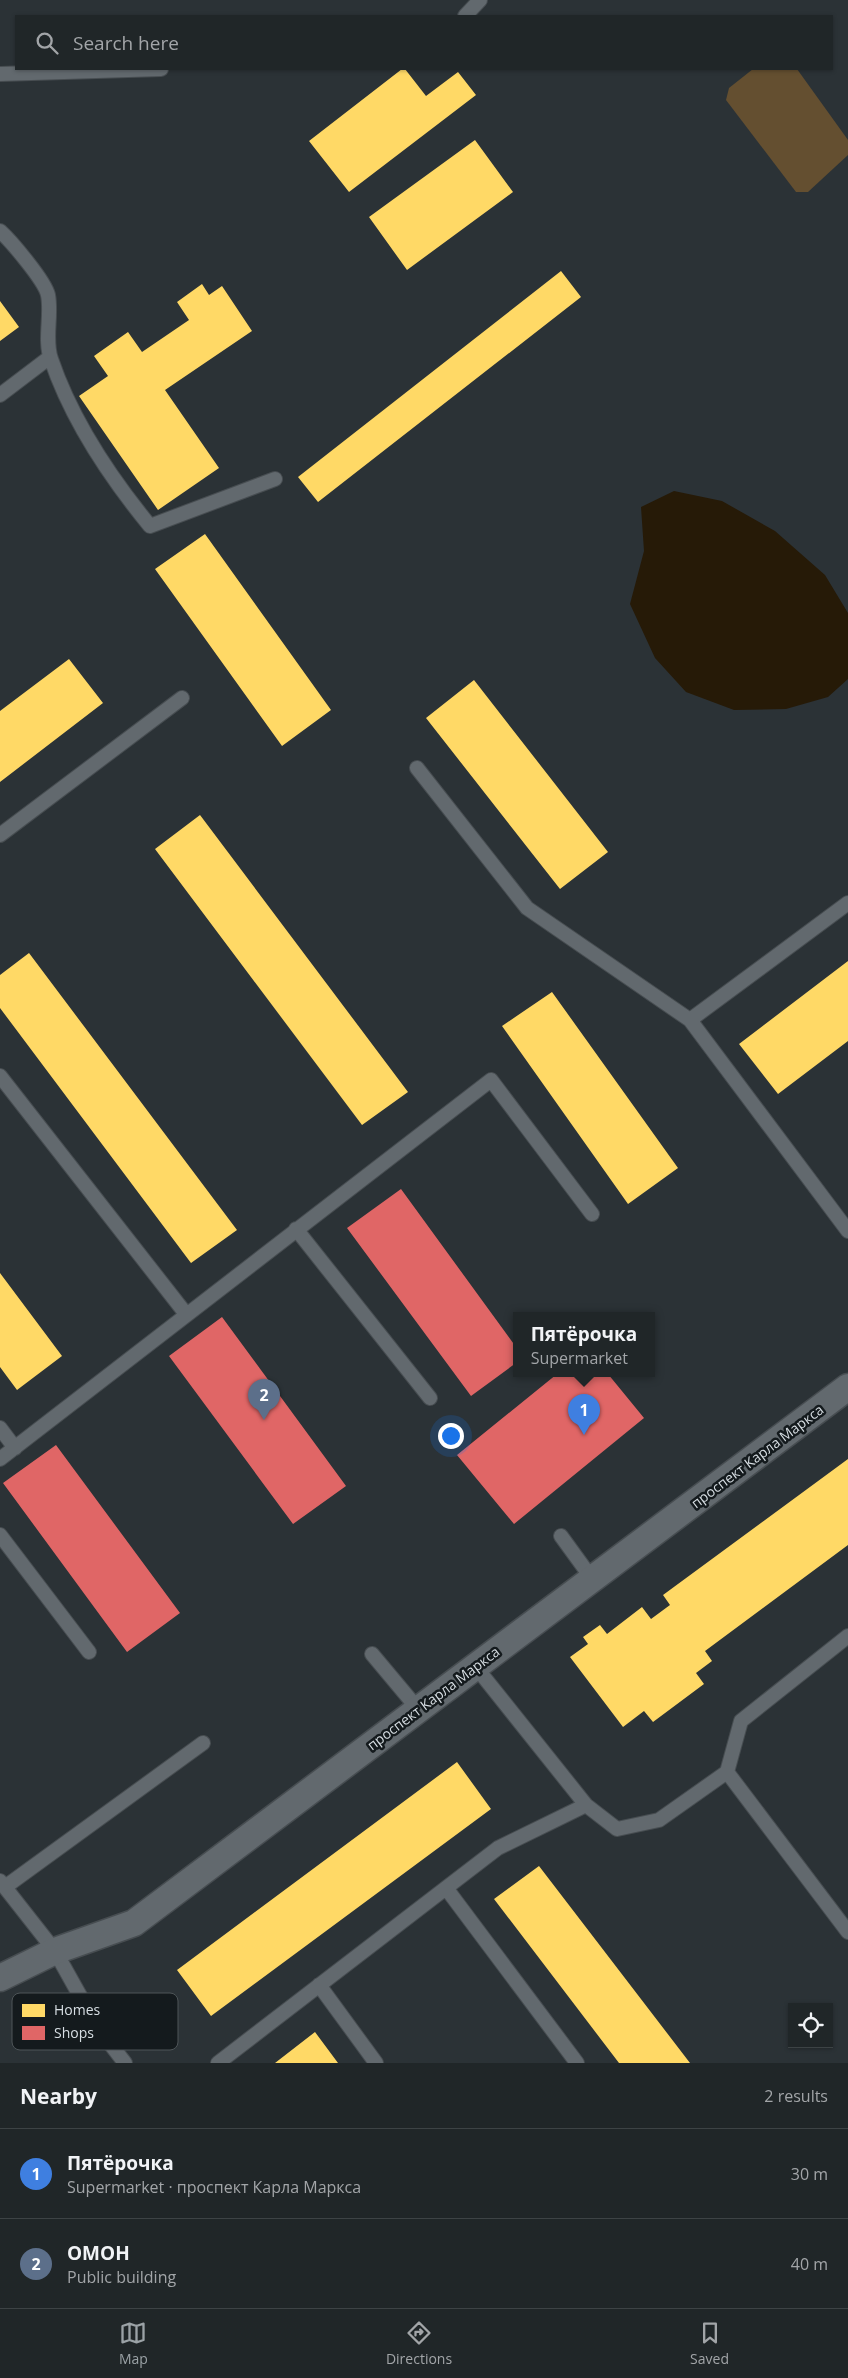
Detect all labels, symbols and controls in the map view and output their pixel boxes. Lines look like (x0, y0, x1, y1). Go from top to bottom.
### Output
search box (15, 15, 833, 70)
icon: search (33, 29, 61, 57)
text: Search here (73, 30, 179, 56)
popup (513, 1312, 655, 1377)
text: Пятёрочка (531, 1321, 637, 1347)
text: Supermarket (531, 1347, 628, 1369)
pin: 2 (248, 1379, 280, 1420)
pin: 1 (568, 1394, 600, 1435)
street label: проспект Карла Маркса (687, 1400, 827, 1512)
your location (438, 1423, 464, 1449)
street label: проспект Карла Маркса (363, 1642, 503, 1754)
legend (12, 1993, 178, 2050)
text: Homes (54, 2000, 101, 2019)
map controls (788, 2003, 833, 2048)
button: locate (788, 2003, 833, 2048)
text: Shops (54, 2023, 94, 2042)
text: Nearby (20, 2082, 97, 2110)
text: 2 results (764, 2085, 828, 2107)
text: Пятёрочка (67, 2150, 174, 2176)
text: 1 (31, 2163, 41, 2185)
text: 30 m (791, 2163, 828, 2185)
text: Supermarket · проспект Карла Маркса (67, 2176, 361, 2198)
text: ОМОН (67, 2240, 130, 2266)
text: 2 (31, 2253, 41, 2275)
text: 40 m (791, 2253, 828, 2275)
text: Public building (67, 2266, 176, 2288)
tab: Map (119, 2319, 148, 2368)
tab: Directions (386, 2319, 452, 2368)
tab: Saved (690, 2319, 729, 2368)

